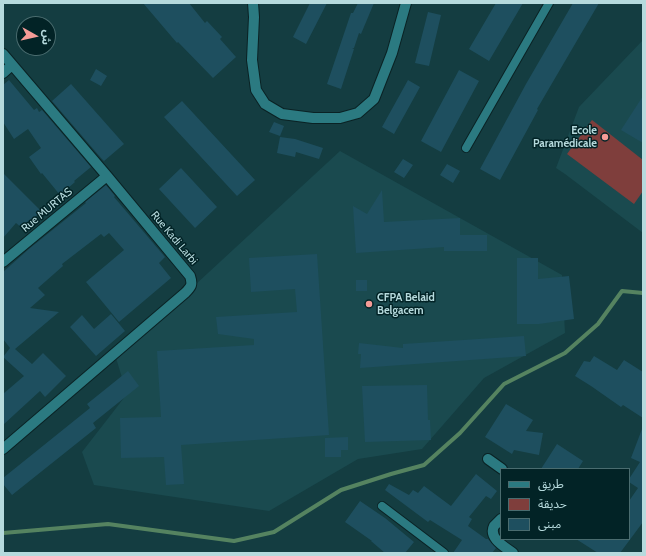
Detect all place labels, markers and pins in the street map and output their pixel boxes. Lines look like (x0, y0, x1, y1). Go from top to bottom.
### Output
place label: Ecole Paramédicale (533, 124, 597, 150)
marker: Ecole Paramédicale (600, 132, 610, 142)
place label: CFPA Belaid Belgacem (377, 291, 435, 317)
marker: CFPA Belaid Belgacem (364, 299, 374, 309)

